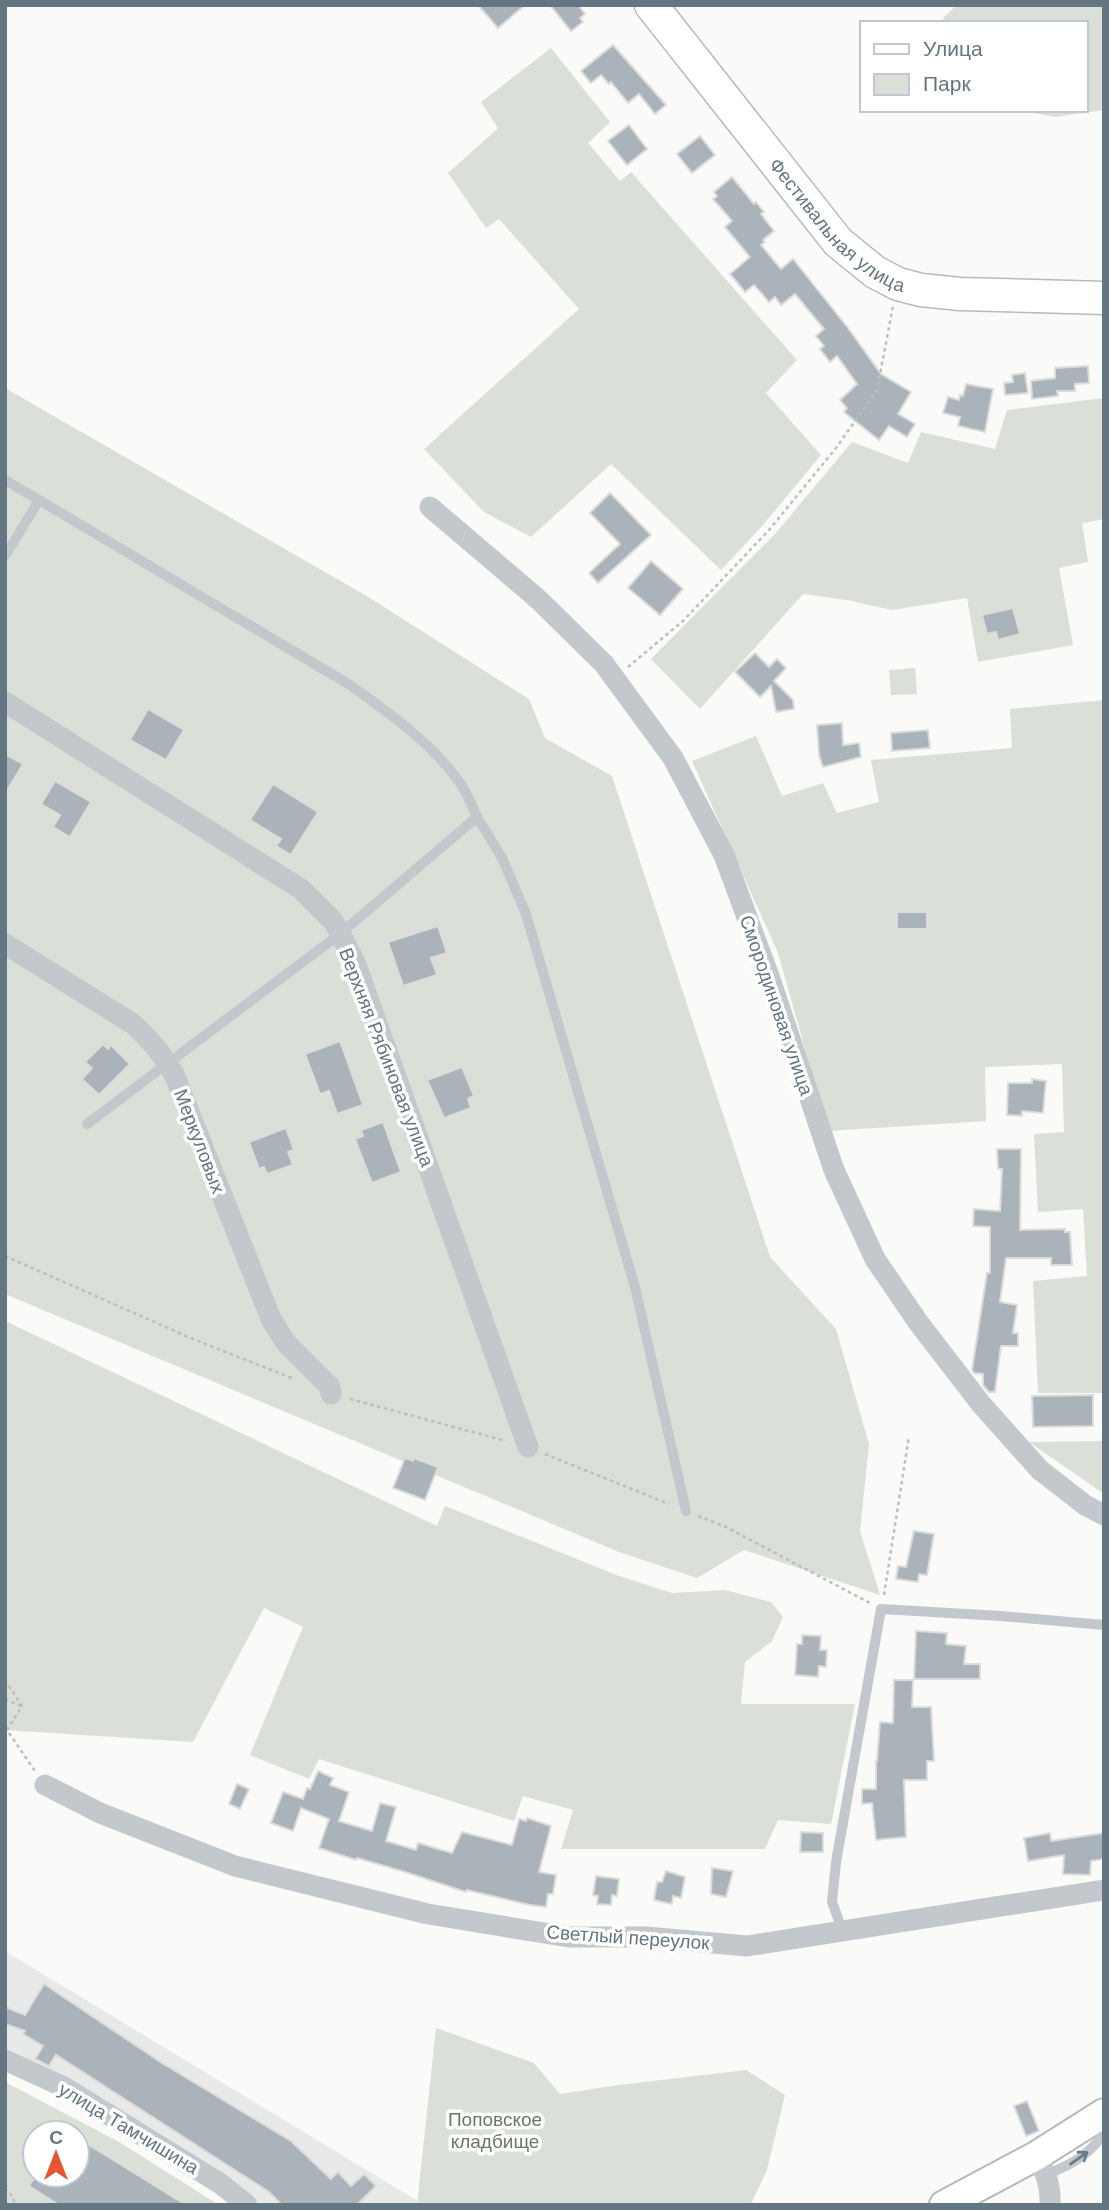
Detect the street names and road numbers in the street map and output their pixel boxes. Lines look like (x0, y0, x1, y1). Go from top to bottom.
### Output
street label: Фестивальная улица (765, 154, 907, 296)
street label: Смородиновая улица (736, 912, 817, 1098)
street label: Верхняя Рябиновая улица (335, 945, 438, 1170)
street label: Меркуловых (170, 1086, 229, 1197)
street label: Светлый переулок (546, 1921, 711, 1954)
street label: улица Тамчишина (55, 2078, 203, 2179)

